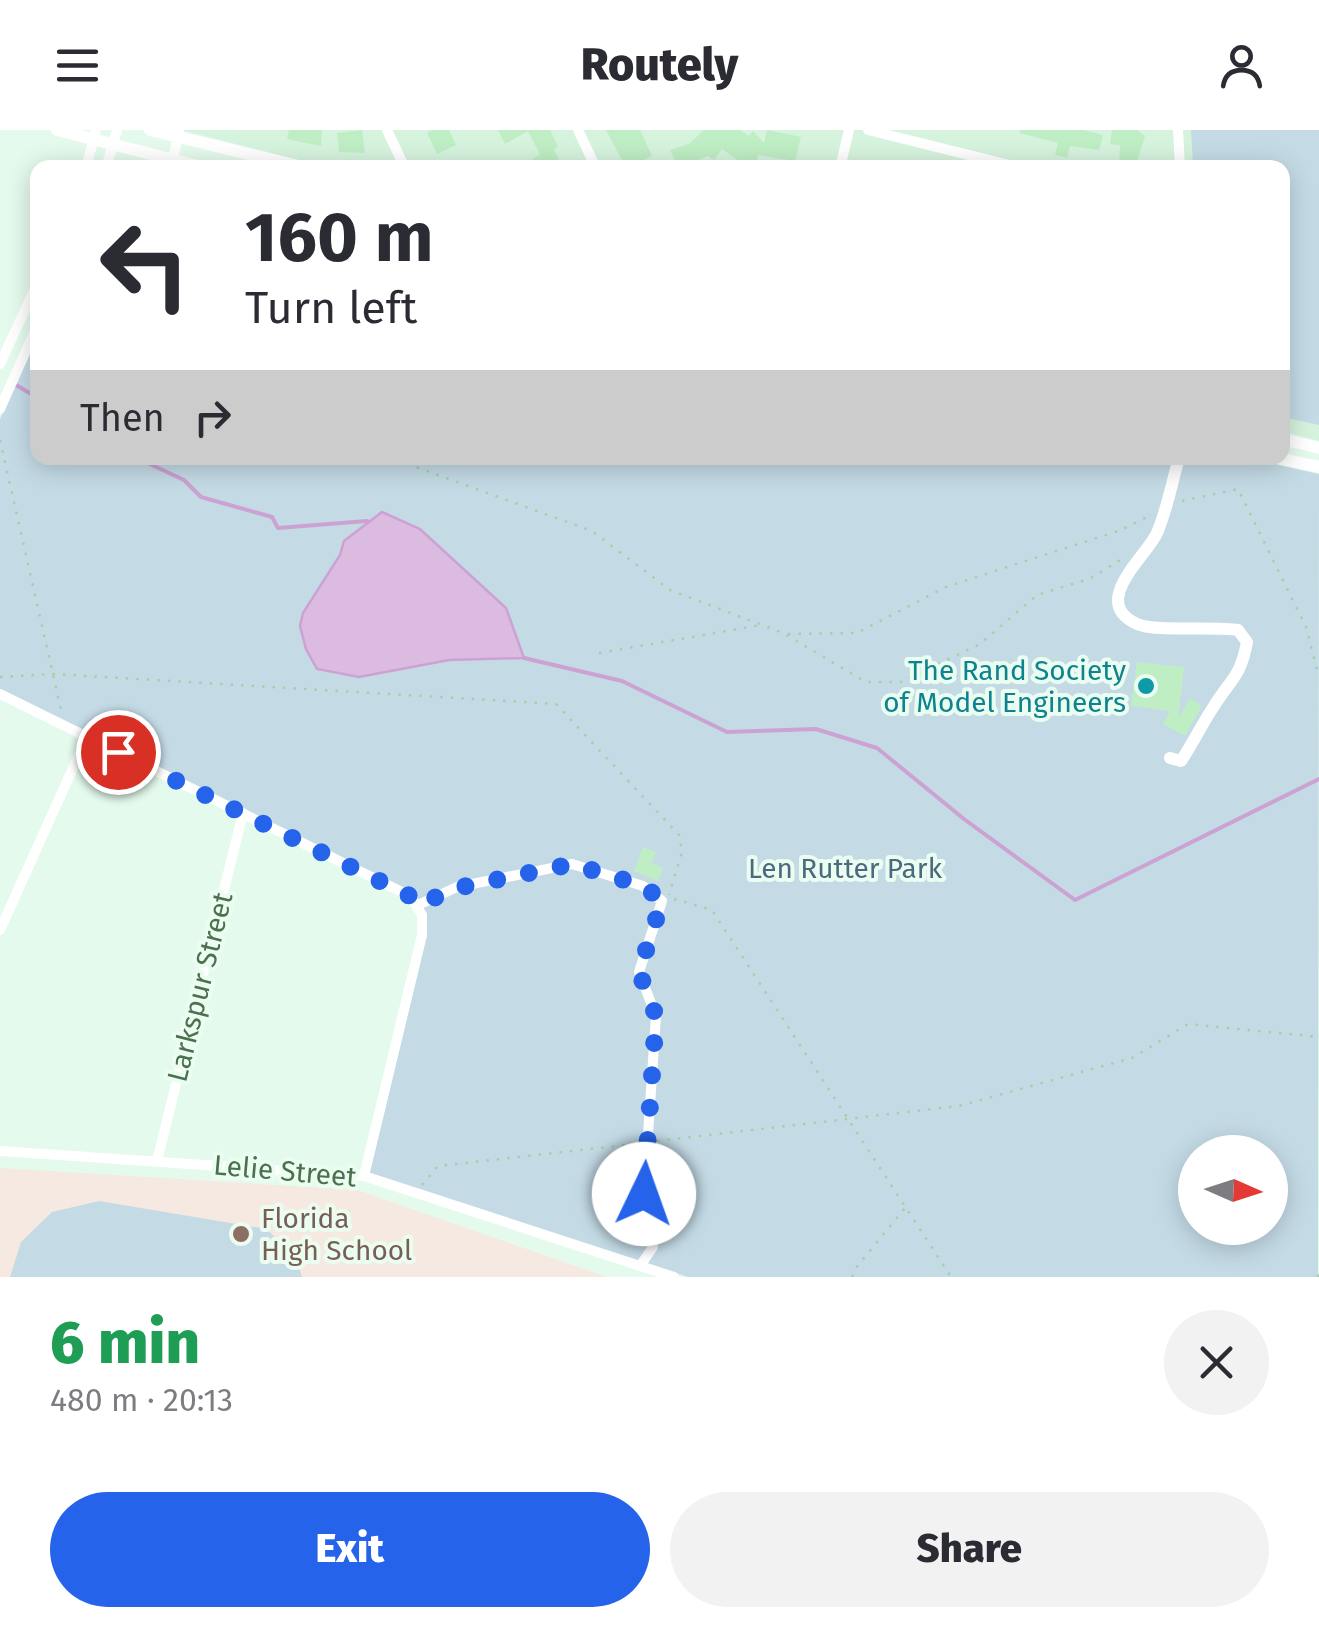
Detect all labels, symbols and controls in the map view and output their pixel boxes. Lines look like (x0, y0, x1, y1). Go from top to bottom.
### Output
icon: menu (50, 38, 105, 93)
text: Routely (581, 38, 738, 92)
icon: person (1214, 38, 1269, 93)
text: 160 m (245, 196, 434, 280)
icon: left (80, 200, 210, 330)
text: Turn left (245, 281, 417, 335)
icon: right (185, 390, 240, 445)
text: Then (80, 395, 165, 441)
place label: The Rand Society of Model Engineers (883, 654, 1126, 719)
marker: The Rand Society of Model Engineers (1135, 675, 1157, 697)
pin (76, 710, 161, 795)
icon: arrive (91, 725, 146, 780)
park label: Len Rutter Park (748, 852, 943, 885)
street label: Larkspur Street (161, 888, 240, 1085)
north arrow (1178, 1135, 1288, 1245)
map controls (1178, 1135, 1288, 1245)
position arrow (592, 1142, 696, 1246)
street label: Lelie Street (212, 1148, 359, 1194)
place label: Florida High School (261, 1202, 412, 1267)
marker: Florida High School (230, 1223, 252, 1245)
text: 6 min (50, 1307, 200, 1379)
button: close (1164, 1310, 1269, 1415)
text: 480 m · 20:13 (50, 1381, 233, 1419)
button: Exit (50, 1492, 650, 1607)
button: Share (670, 1492, 1269, 1607)

